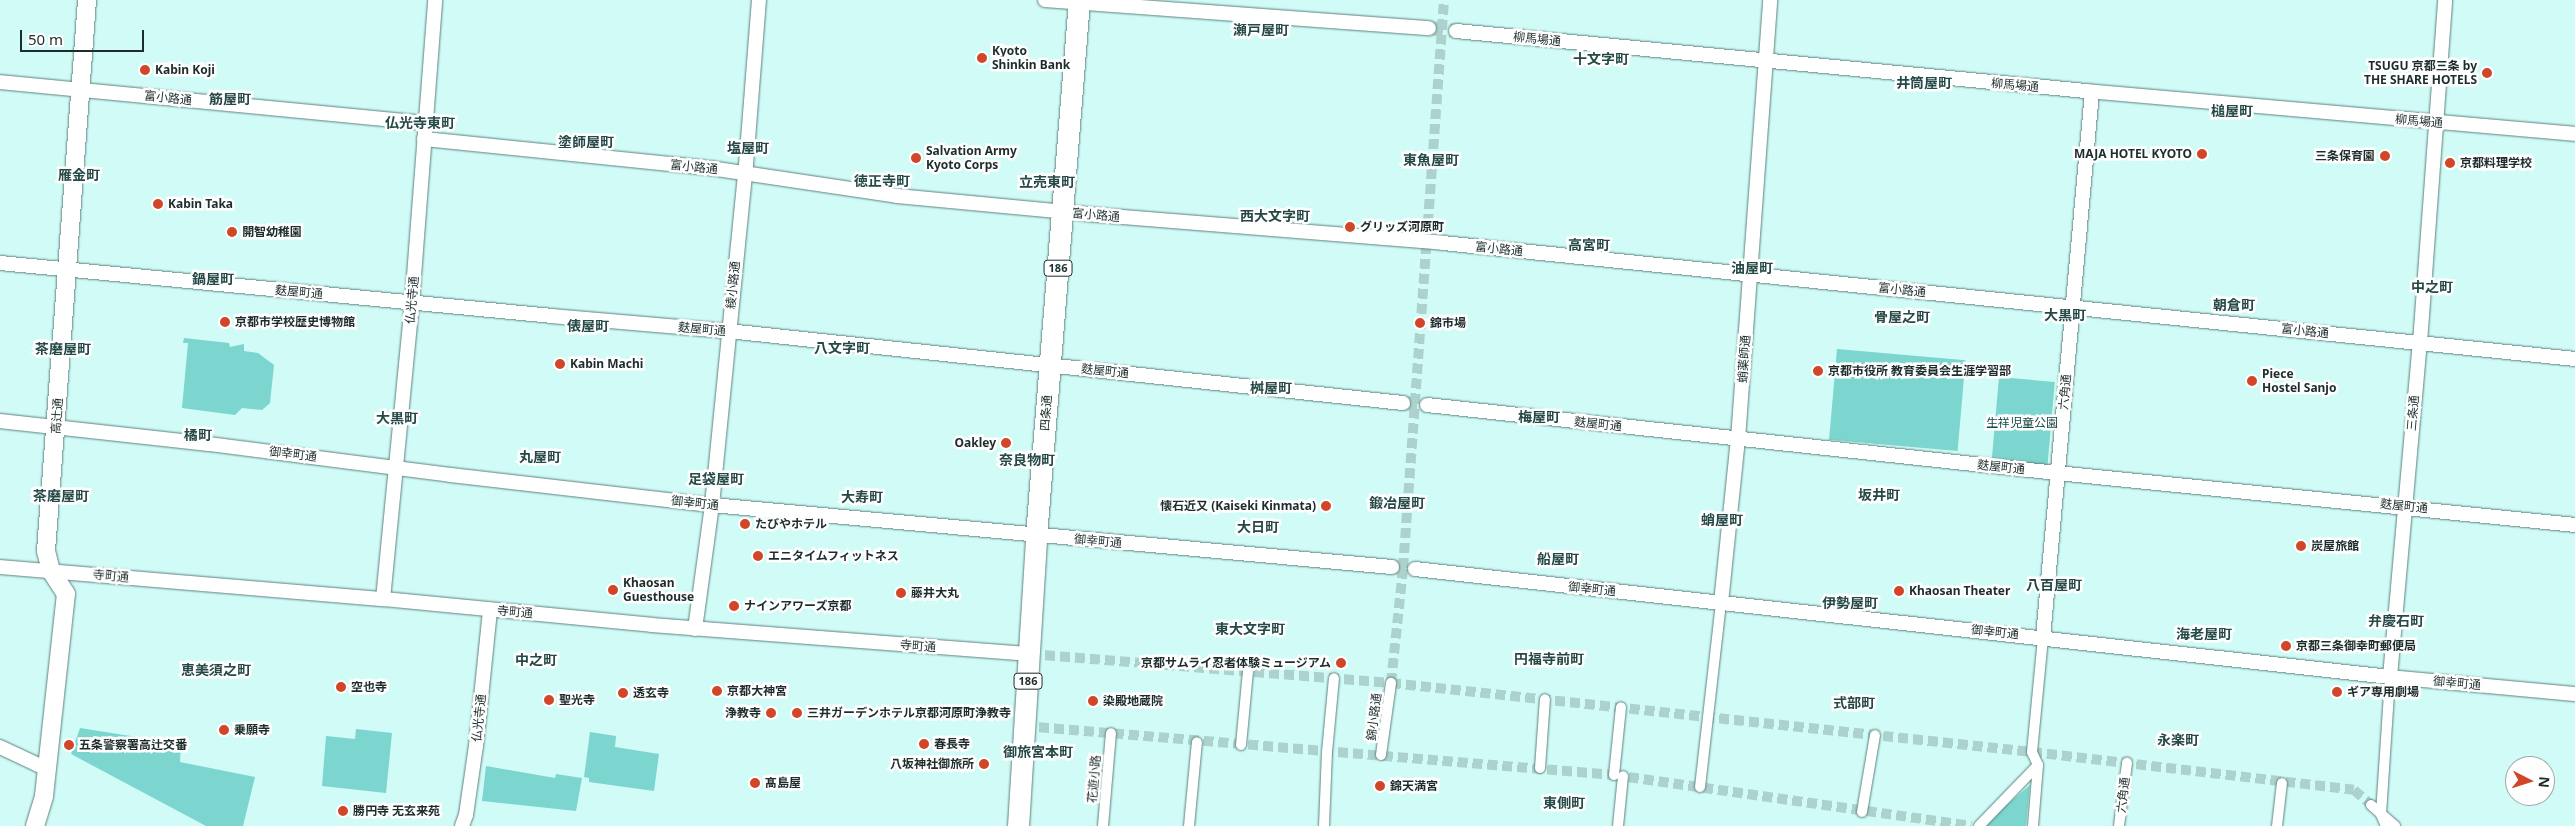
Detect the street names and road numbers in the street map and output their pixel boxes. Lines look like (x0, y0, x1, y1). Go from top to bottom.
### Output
street label: 柳馬場通 (1512, 29, 1562, 49)
street label: 柳馬場通 (1990, 76, 2040, 94)
street label: 富小路通 (143, 88, 193, 108)
street label: 柳馬場通 (2394, 112, 2444, 130)
street label: 富小路通 (669, 157, 719, 177)
street label: 富小路通 (1071, 206, 1121, 224)
street label: 富小路通 (1474, 239, 1524, 259)
street label: 綾小路通 (723, 260, 743, 310)
road number: 186 (1043, 260, 1073, 276)
street label: 仏光寺通 (403, 275, 421, 325)
street label: 富小路通 (1877, 280, 1927, 300)
street label: 麩屋町通 (274, 283, 324, 301)
street label: 麩屋町通 (677, 320, 727, 338)
street label: 富小路通 (2280, 321, 2330, 341)
street label: 蛸薬師通 (1735, 335, 1753, 383)
street label: 麩屋町通 (1080, 361, 1130, 381)
street label: 六角通 (2056, 373, 2074, 411)
street label: 三条通 (2404, 394, 2422, 432)
street label: 四条通 (1038, 395, 1054, 431)
street label: 高辻通 (49, 398, 65, 434)
street label: 麩屋町通 (1573, 414, 1623, 434)
street label: 御幸町通 (268, 444, 318, 464)
street label: 麩屋町通 (1976, 457, 2026, 477)
street label: 御幸町通 (670, 493, 720, 513)
street label: 麩屋町通 (2379, 496, 2429, 516)
street label: 御幸町通 (1073, 532, 1123, 550)
street label: 寺町通 (92, 567, 130, 585)
street label: 御幸町通 (1567, 579, 1617, 599)
street label: 寺町通 (496, 603, 534, 621)
street label: 御幸町通 (1970, 622, 2020, 642)
street label: 寺町通 (900, 638, 936, 654)
road number: 186 (1013, 672, 1043, 689)
street label: 御幸町通 (2432, 674, 2482, 692)
street label: 錦小路通 (1364, 692, 1384, 742)
street label: 仏光寺通 (469, 693, 489, 743)
street label: 花遊小路 (1085, 754, 1103, 804)
street label: 六角通 (2114, 776, 2132, 814)

